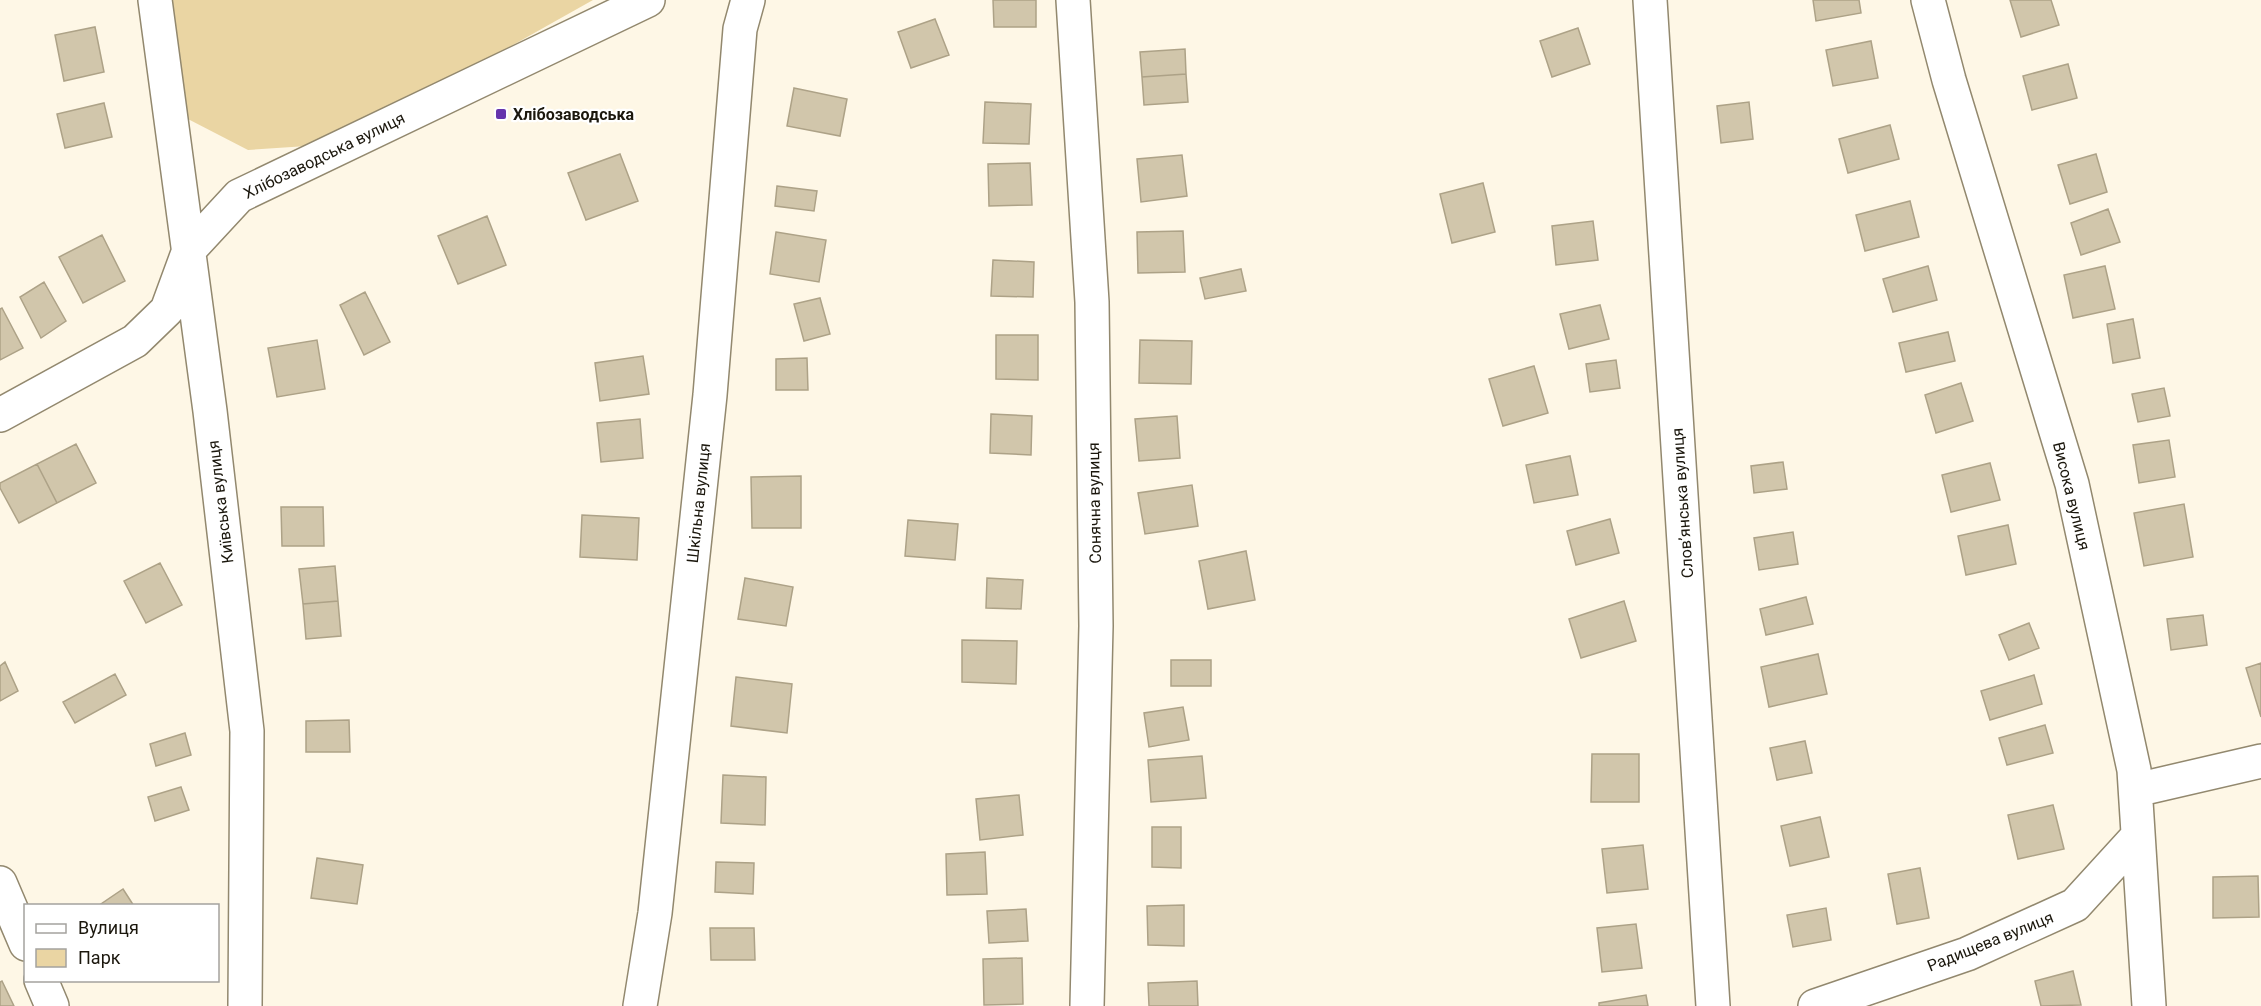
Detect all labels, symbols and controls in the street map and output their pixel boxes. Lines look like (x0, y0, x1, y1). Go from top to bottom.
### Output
place label: Хлібозаводська (513, 105, 634, 124)
marker: Хлібозаводська (494, 107, 508, 121)
street label: Хлібозаводська вулиця (241, 108, 408, 203)
street label: Слов’янська вулиця (1668, 427, 1697, 579)
street label: Київська вулиця (204, 439, 237, 565)
street label: Висока вулиця (2049, 440, 2094, 552)
street label: Шкільна вулиця (683, 442, 714, 564)
street label: Сонячна вулиця (1084, 442, 1105, 564)
legend (24, 904, 219, 982)
street label: Радищева вулиця (1924, 907, 2056, 975)
text: Вулиця (78, 917, 139, 938)
text: Парк (78, 947, 121, 968)

